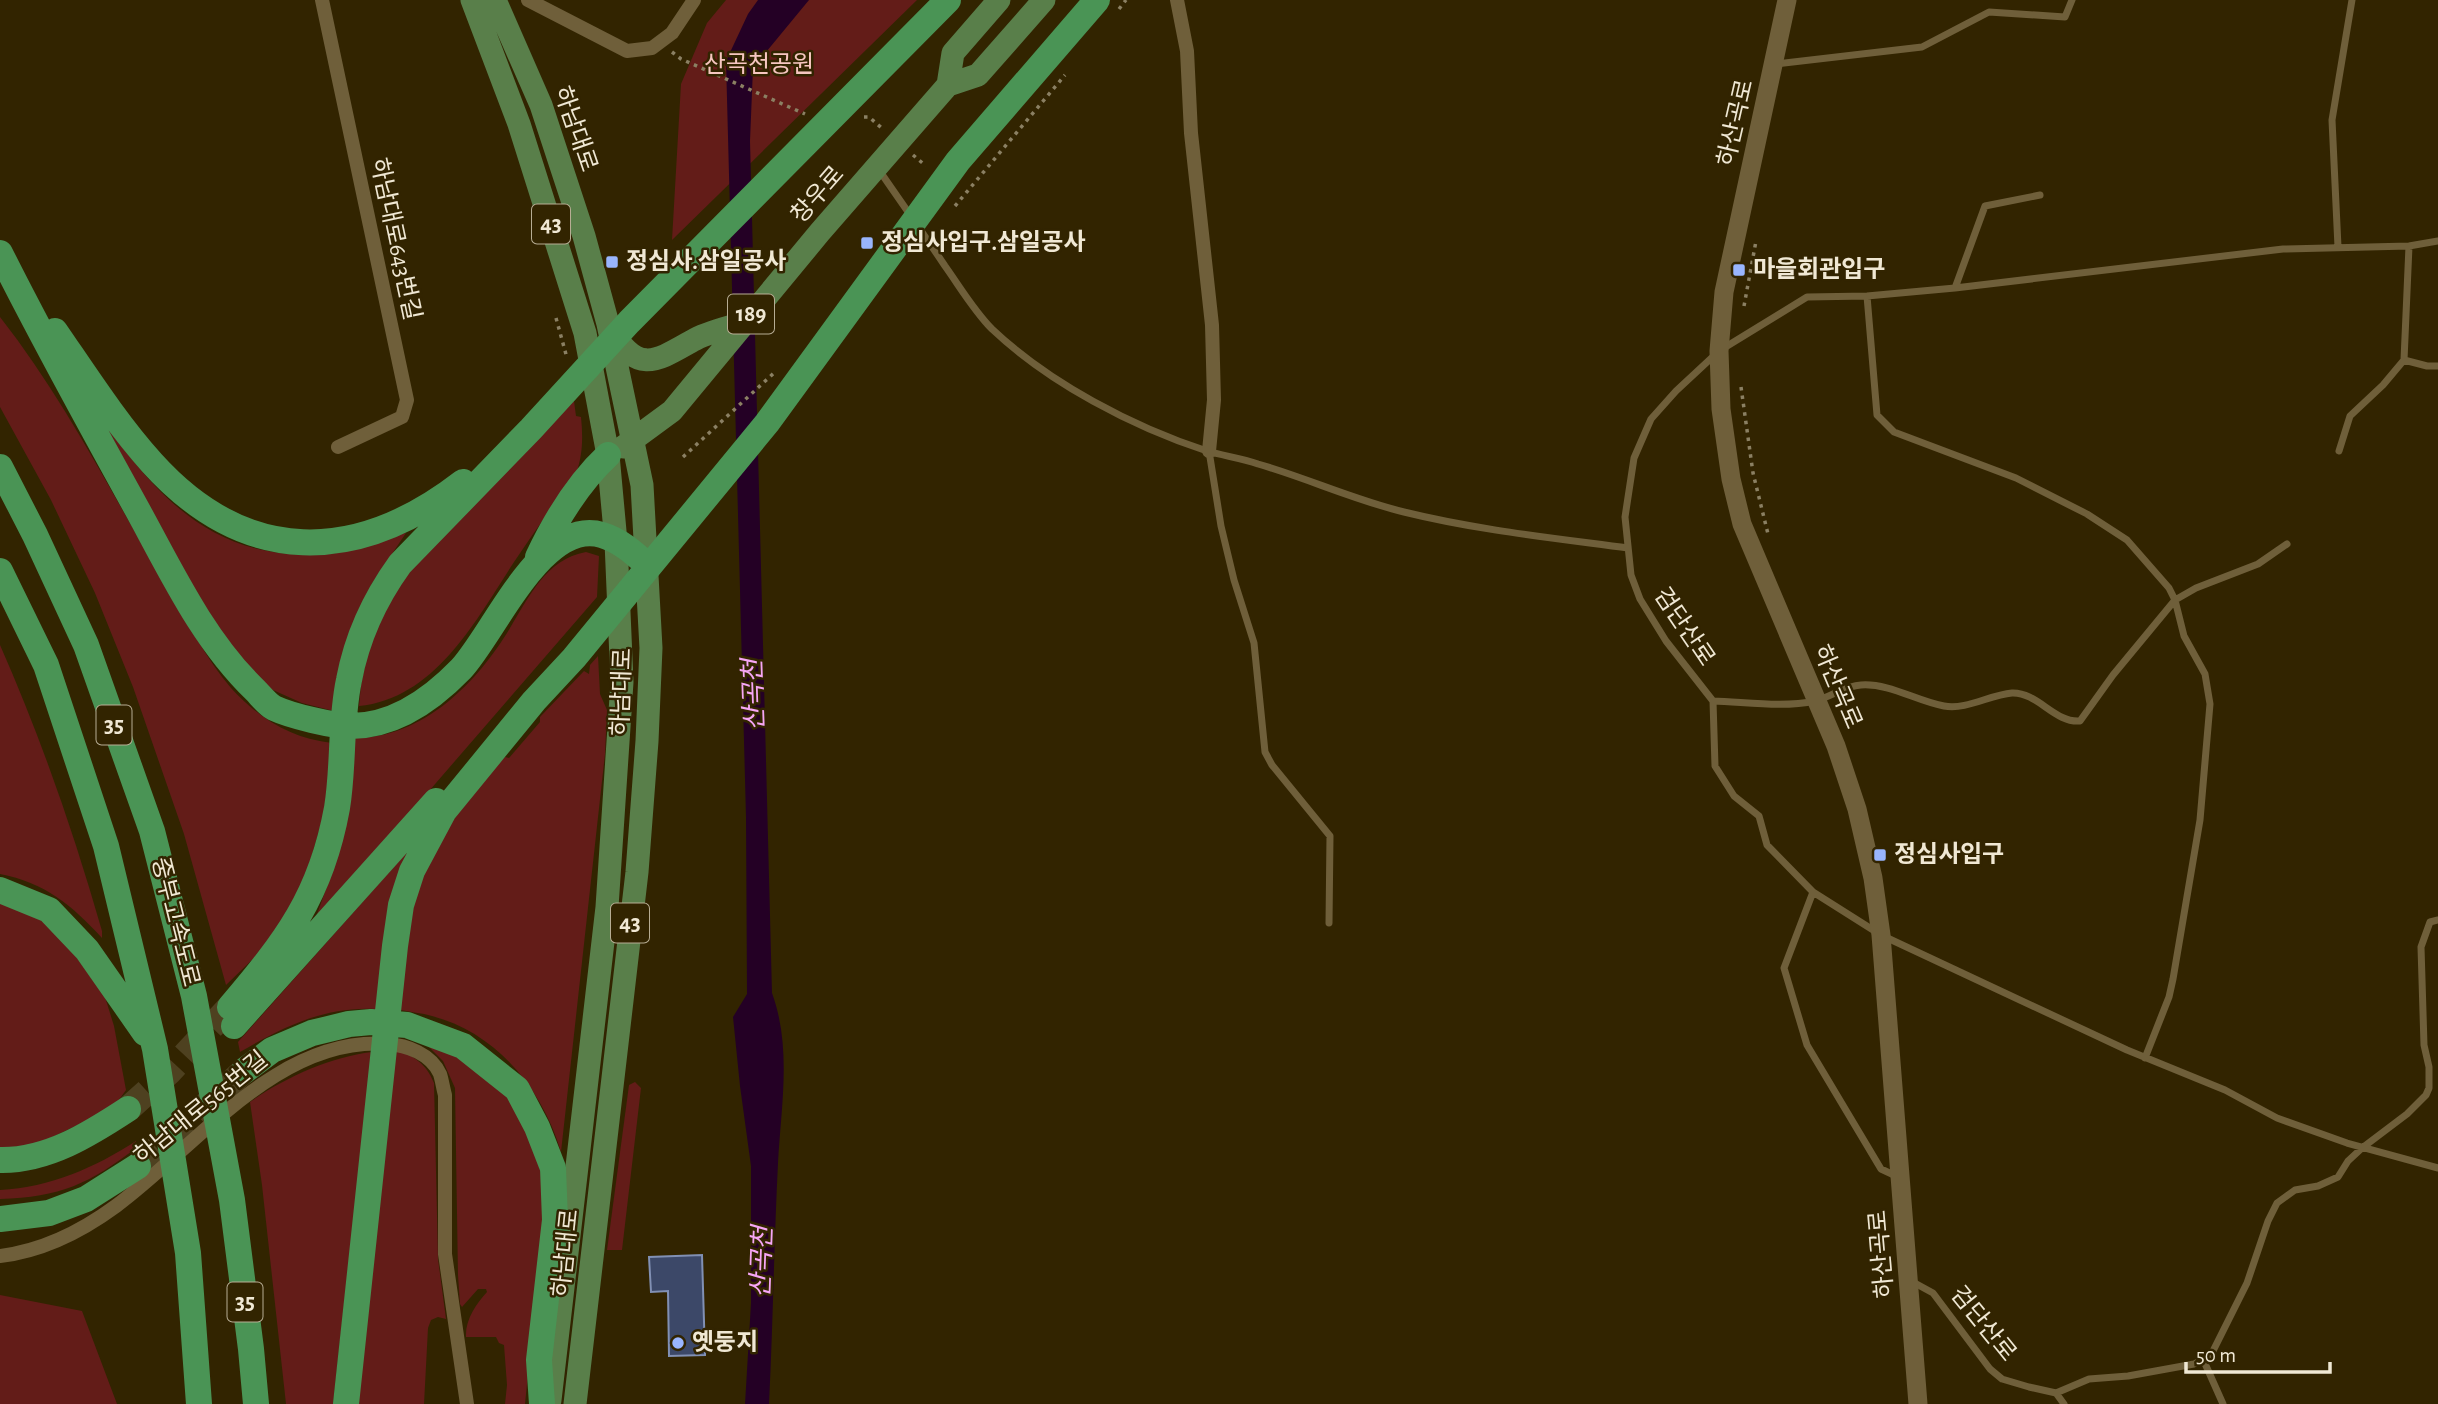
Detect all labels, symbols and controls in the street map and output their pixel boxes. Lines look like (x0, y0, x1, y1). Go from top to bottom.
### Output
park label: 산곡천공원 (704, 52, 814, 77)
street label: 하산곡로 (1713, 77, 1758, 169)
street label: 하남대로 (549, 83, 602, 175)
street label: 하남대로643번길 (366, 156, 425, 322)
street label: 창우로 (786, 161, 849, 228)
road number: 43 (532, 204, 570, 244)
place label: 정심사입구.삼일공사 (881, 229, 1085, 255)
marker: 정심사입구.삼일공사 (859, 235, 875, 251)
place label: 정심사.삼일공사 (626, 248, 786, 274)
marker: 정심사.삼일공사 (604, 254, 620, 270)
place label: 마을회관입구 (1753, 256, 1885, 282)
marker: 마을회관입구 (1731, 262, 1747, 278)
road number: 189 (728, 294, 774, 334)
street label: 검단산로 (1649, 583, 1720, 670)
street label: 하산곡로 (1809, 641, 1866, 732)
street label: 하남대로 (607, 647, 636, 737)
water label: 산곡천 (739, 656, 768, 731)
road number: 35 (96, 706, 132, 744)
place label: 정심사입구 (1894, 841, 2004, 867)
marker: 정심사입구 (1872, 847, 1888, 863)
street label: 중부고속도로 (147, 855, 204, 989)
road number: 43 (611, 904, 649, 942)
street label: 하남대로565번길 (129, 1046, 272, 1169)
street label: 하남대로 (548, 1208, 583, 1298)
street label: 하산곡로 (1865, 1209, 1898, 1299)
water label: 산곡천 (747, 1223, 776, 1298)
street label: 검단산로 (1946, 1281, 2022, 1366)
road number: 35 (228, 1282, 262, 1322)
place label: 옛둥지 (692, 1329, 758, 1355)
scale bar (2186, 1330, 2330, 1374)
marker: 옛둥지 (670, 1335, 686, 1351)
text: 50 m (2196, 1345, 2236, 1366)

